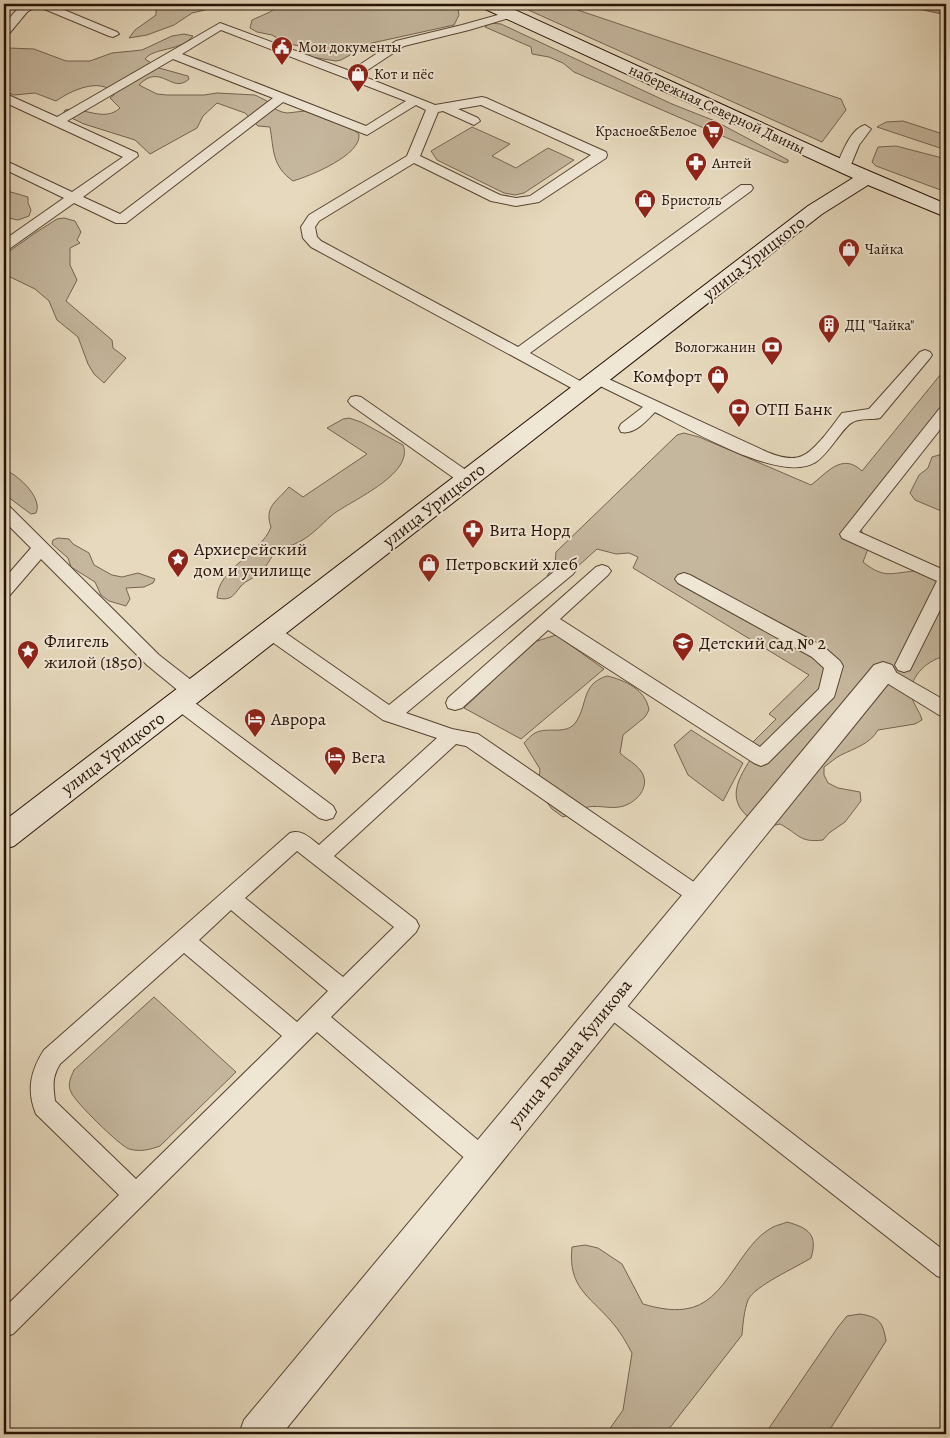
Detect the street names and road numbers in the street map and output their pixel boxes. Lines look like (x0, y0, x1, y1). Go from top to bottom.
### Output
street label: набережная Северной Двины (626, 59, 808, 159)
street label: улица Урицкого (697, 210, 810, 306)
street label: улица Урицкого (377, 457, 490, 553)
street label: улица Урицкого (55, 706, 170, 800)
street label: улица Романа Куликова (502, 973, 638, 1133)

